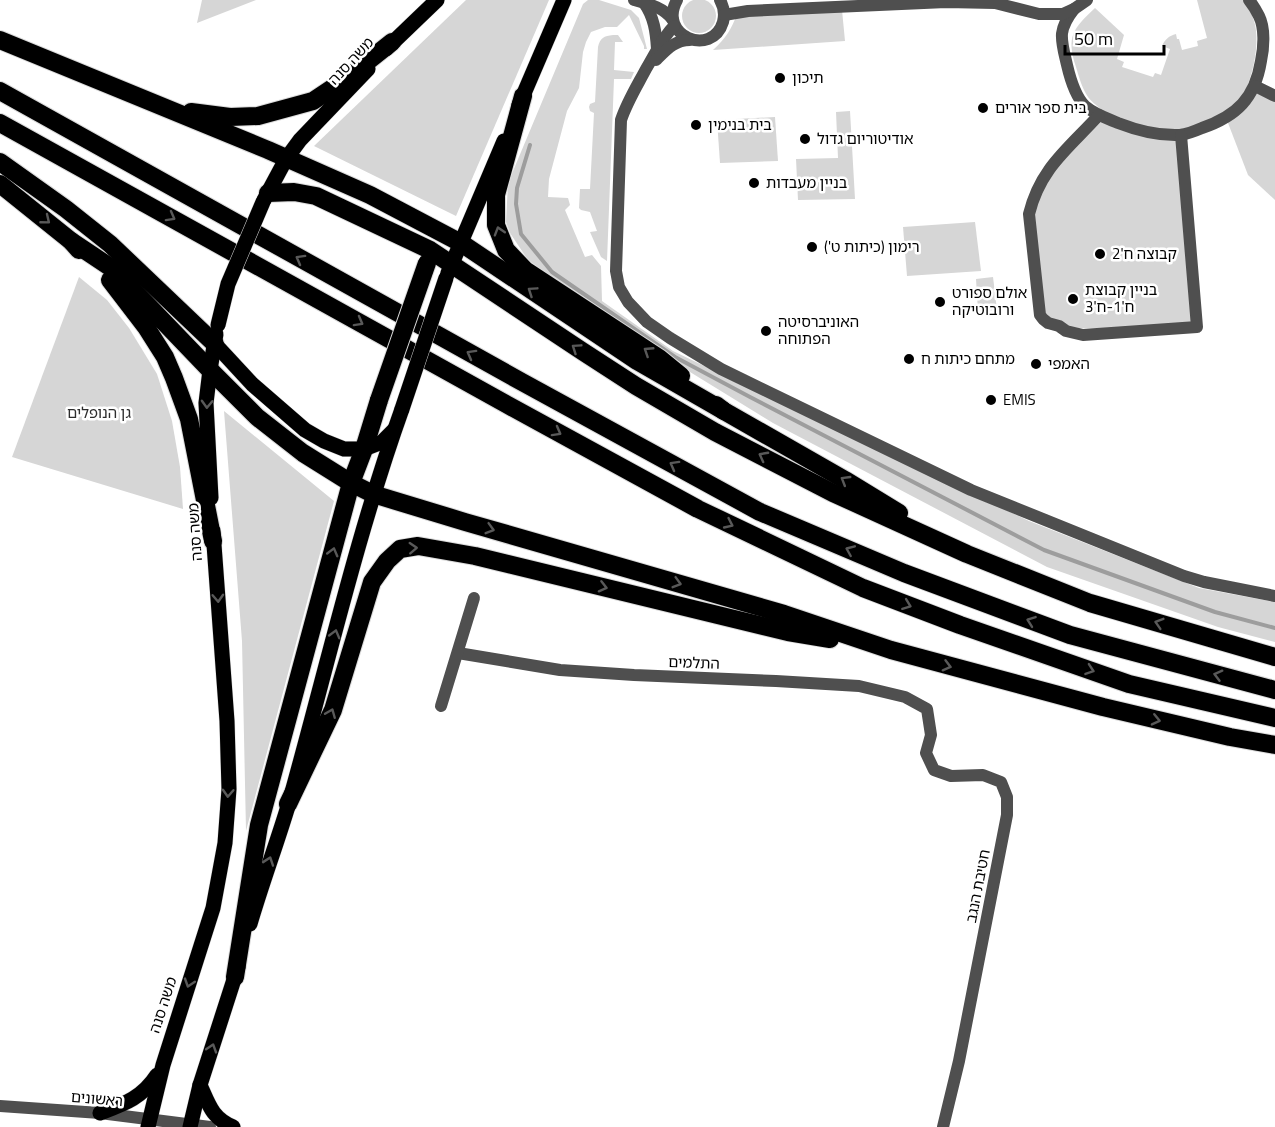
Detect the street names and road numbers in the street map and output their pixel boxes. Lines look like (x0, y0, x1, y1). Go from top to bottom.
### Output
street label: משה סנה (322, 31, 379, 90)
street label: משה סנה (181, 502, 208, 562)
street label: התלמים (668, 650, 720, 675)
street label: חטיבת הנגב (959, 847, 996, 925)
street label: משה סנה (143, 973, 182, 1036)
street label: ראשונים (70, 1085, 124, 1112)

